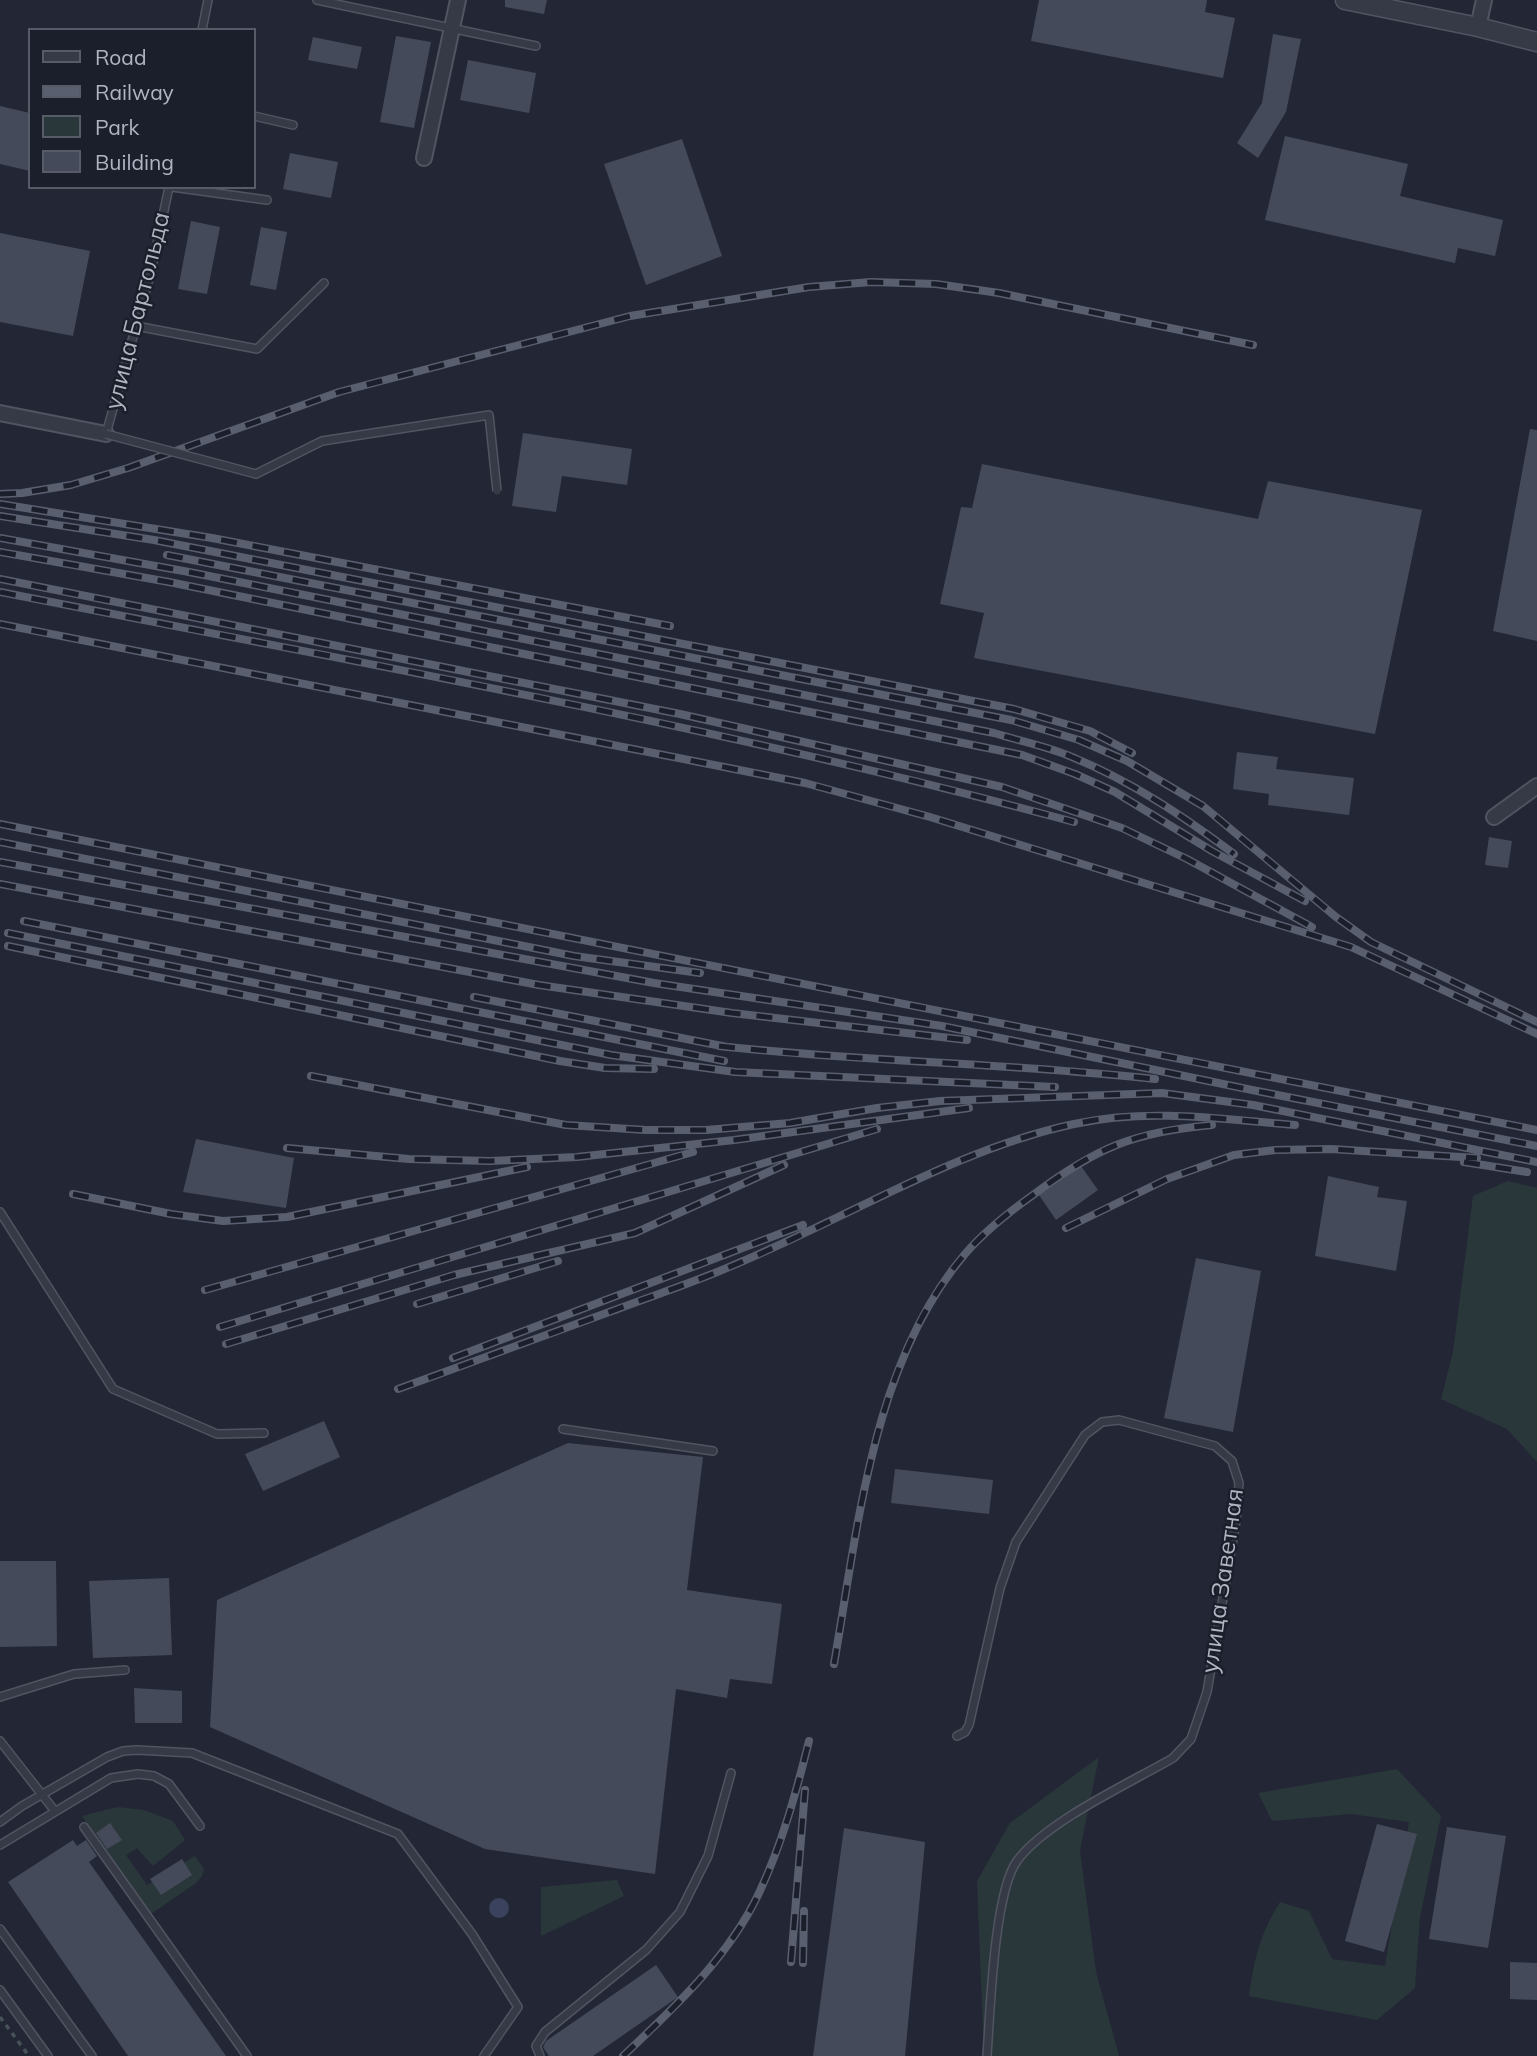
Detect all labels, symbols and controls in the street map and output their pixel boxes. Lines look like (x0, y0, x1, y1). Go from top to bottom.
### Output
legend (28, 28, 256, 189)
text: Road (95, 44, 146, 70)
text: Railway (95, 79, 174, 105)
text: Park (95, 114, 139, 140)
text: Building (95, 149, 174, 175)
street label: улица Бартольда (99, 209, 177, 413)
street label: улица Заветная (1196, 1487, 1250, 1675)

